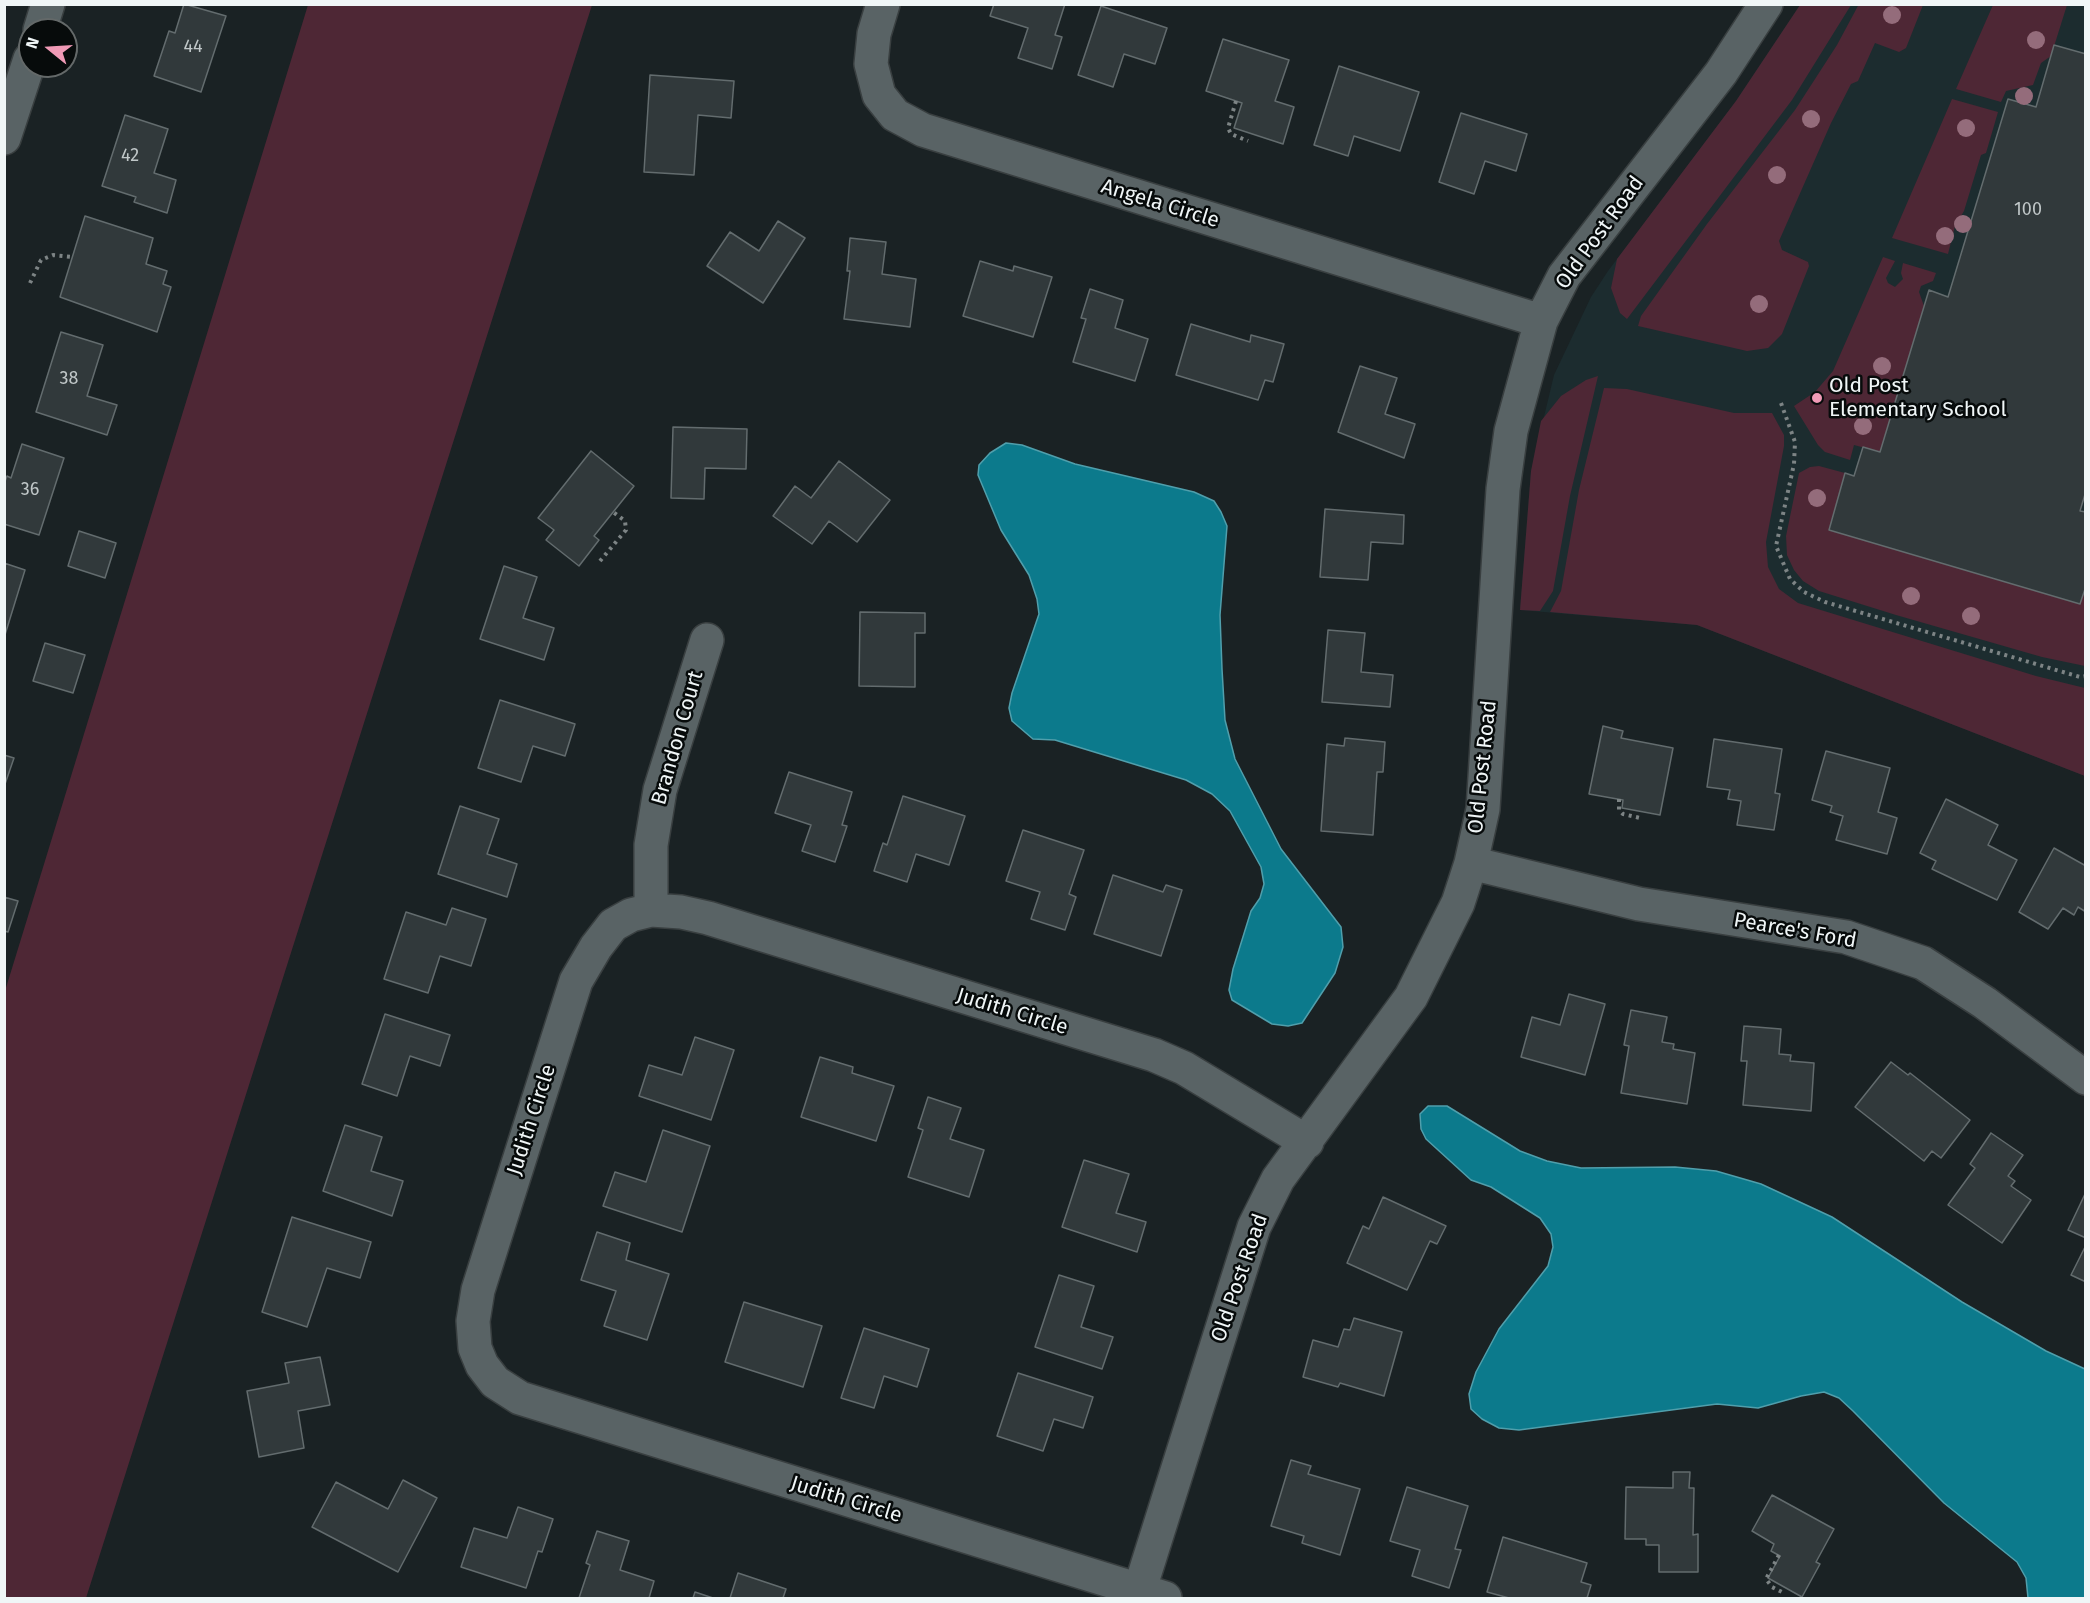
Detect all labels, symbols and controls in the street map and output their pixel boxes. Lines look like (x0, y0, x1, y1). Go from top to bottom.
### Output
north arrow (18, 18, 78, 78)
text: N (22, 35, 43, 51)
house number: 44 (183, 36, 203, 58)
house number: 42 (121, 145, 139, 167)
street label: Old Post Road (1550, 171, 1650, 295)
street label: Angela Circle (1098, 174, 1222, 234)
house number: 100 (2014, 199, 2042, 221)
house number: 38 (60, 368, 78, 390)
place label: Old Post Elementary School (1829, 373, 2007, 423)
marker: Old Post Elementary School (1810, 391, 1824, 405)
house number: 36 (21, 479, 39, 501)
street label: Brandon Court (647, 668, 709, 808)
street label: Old Post Road (1463, 699, 1503, 835)
street label: Pearce's Ford (1732, 908, 1858, 954)
street label: Judith Circle (953, 983, 1071, 1041)
street label: Judith Circle (502, 1061, 562, 1179)
street label: Old Post Road (1206, 1211, 1274, 1345)
street label: Judith Circle (787, 1471, 905, 1529)

